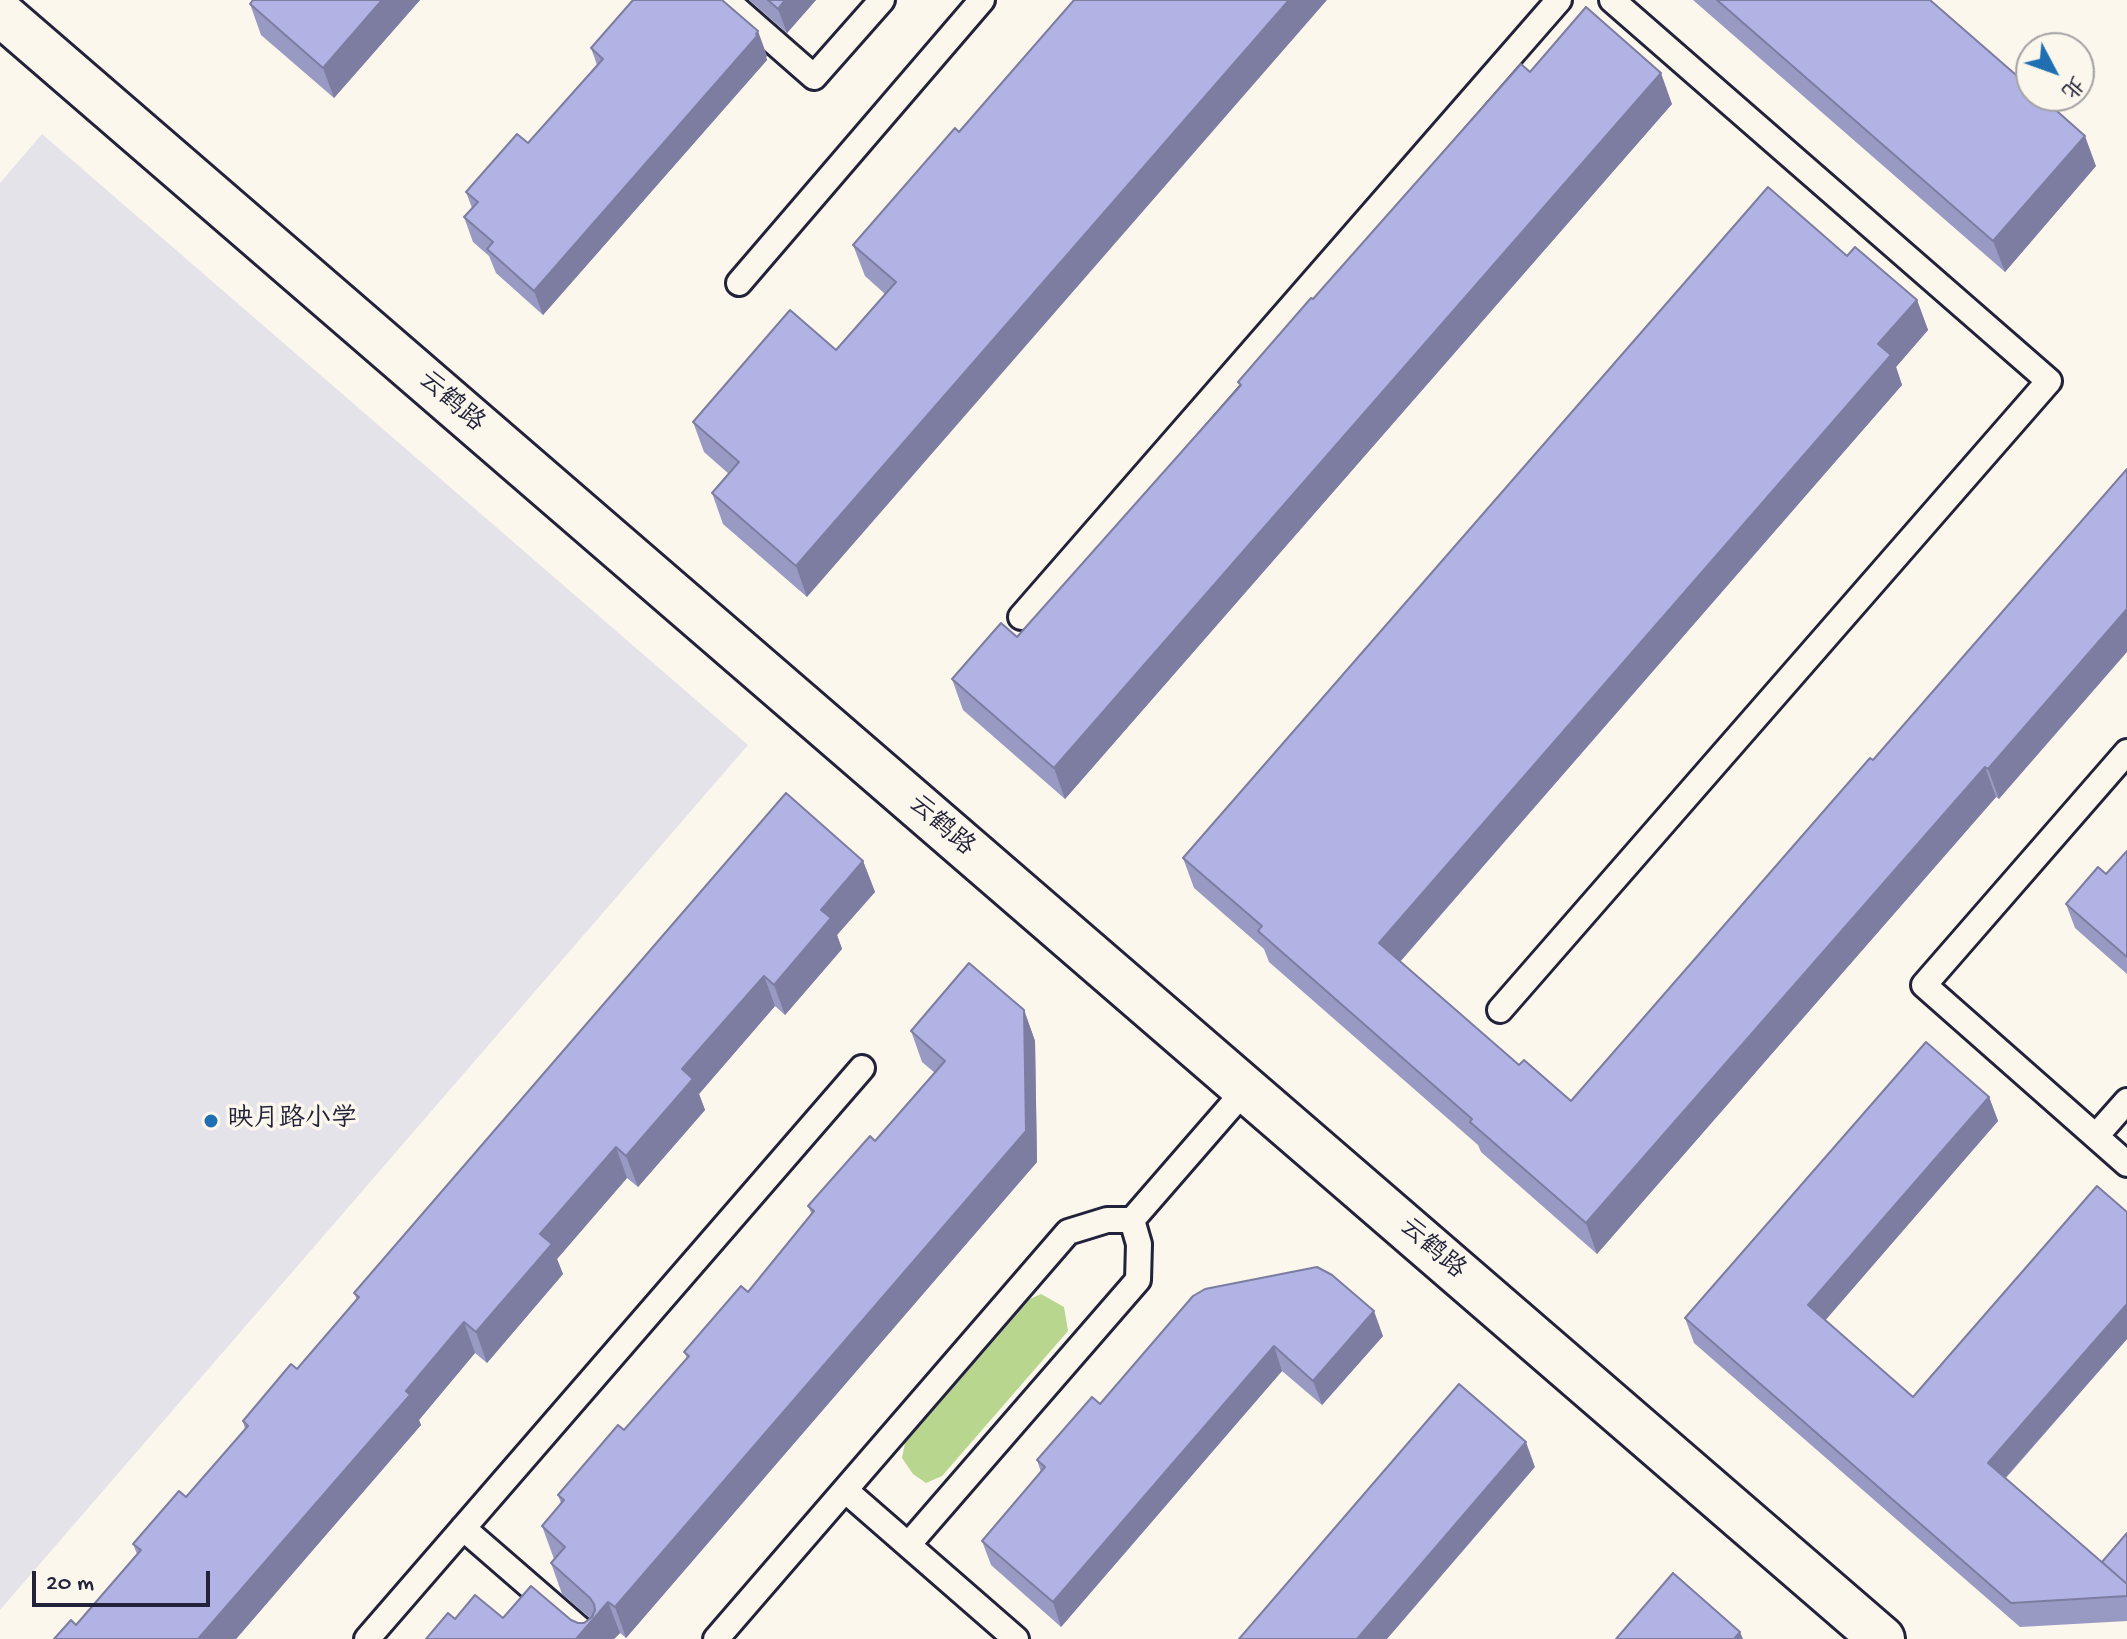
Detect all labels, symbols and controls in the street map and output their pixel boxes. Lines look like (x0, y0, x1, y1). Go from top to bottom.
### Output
north arrow (2015, 32, 2095, 112)
text: 北 (2055, 70, 2089, 103)
street label: 云鹤路 (410, 366, 490, 440)
street label: 云鹤路 (900, 790, 980, 864)
place label: 映月路小学 (227, 1105, 357, 1137)
marker: 映月路小学 (202, 1112, 220, 1130)
street label: 云鹤路 (1391, 1213, 1471, 1287)
scale bar (36, 1555, 214, 1605)
text: 20 m (46, 1570, 94, 1599)

